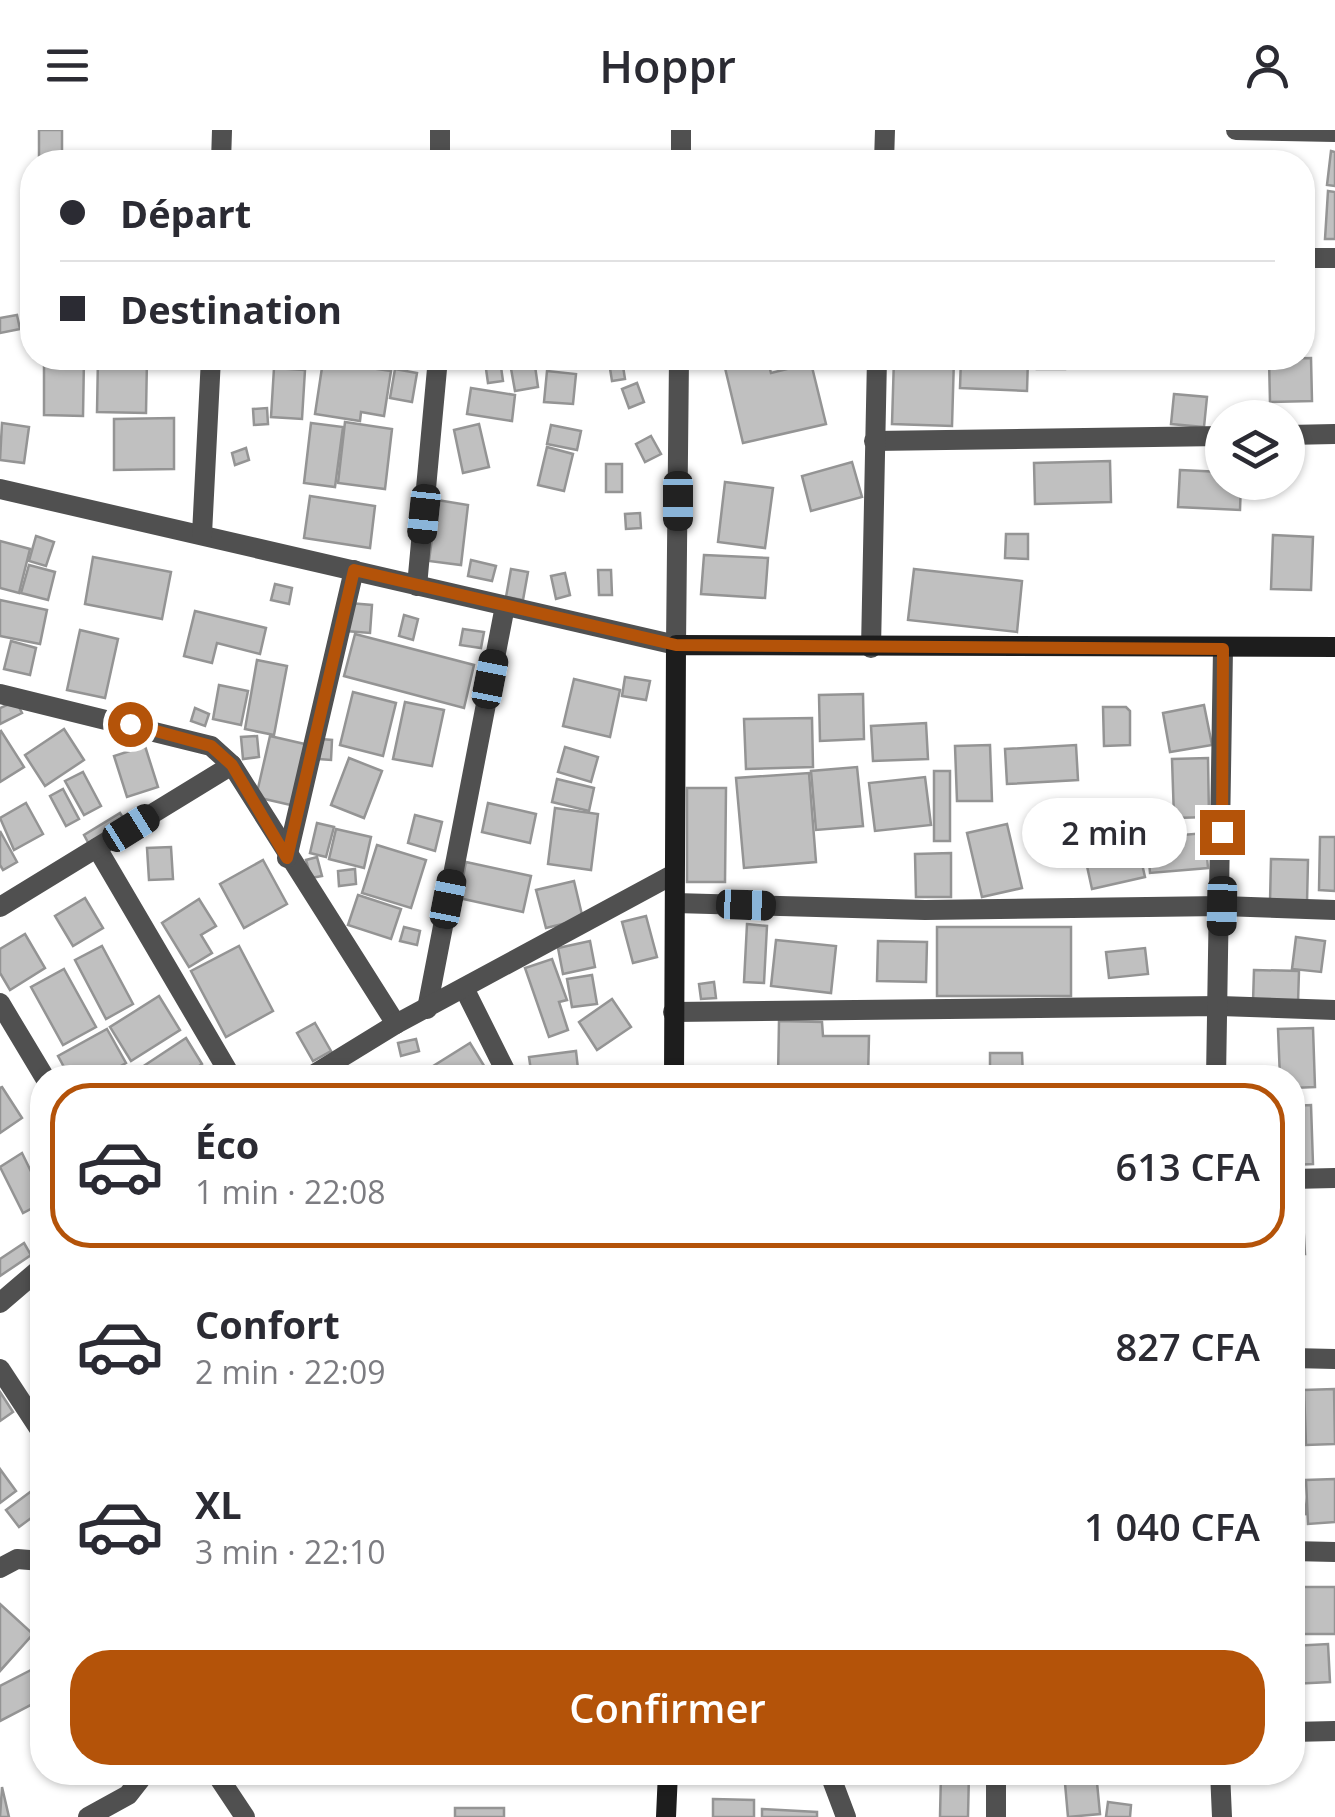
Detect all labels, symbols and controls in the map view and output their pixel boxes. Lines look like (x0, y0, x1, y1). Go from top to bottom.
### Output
text: Hoppr (599, 35, 736, 96)
icon: menu (40, 38, 95, 93)
icon: person (1240, 38, 1295, 93)
text: Départ (120, 187, 251, 239)
text: Destination (120, 283, 342, 335)
map controls (1205, 400, 1305, 500)
button: layers (1205, 400, 1305, 500)
car (663, 471, 693, 531)
car (406, 483, 442, 545)
car (470, 647, 510, 711)
route start (108, 702, 153, 747)
callout: 2 min (1022, 797, 1187, 867)
car (98, 799, 164, 857)
route end (1200, 810, 1245, 855)
text: 2 min (1061, 811, 1148, 854)
car (428, 867, 468, 931)
car (1206, 876, 1238, 936)
car (715, 889, 777, 921)
text: Éco (195, 1118, 259, 1170)
icon: car (75, 1121, 165, 1211)
text: 613 CFA (1115, 1140, 1260, 1192)
text: 1 min · 22:08 (195, 1170, 386, 1213)
text: Confort (195, 1298, 340, 1350)
icon: car (75, 1301, 165, 1391)
text: 827 CFA (1115, 1320, 1260, 1372)
text: 2 min · 22:09 (195, 1350, 386, 1393)
text: XL (195, 1478, 242, 1530)
icon: car (75, 1481, 165, 1571)
text: 1 040 CFA (1084, 1500, 1260, 1552)
text: 3 min · 22:10 (195, 1530, 386, 1573)
button: Confirmer (70, 1650, 1265, 1765)

